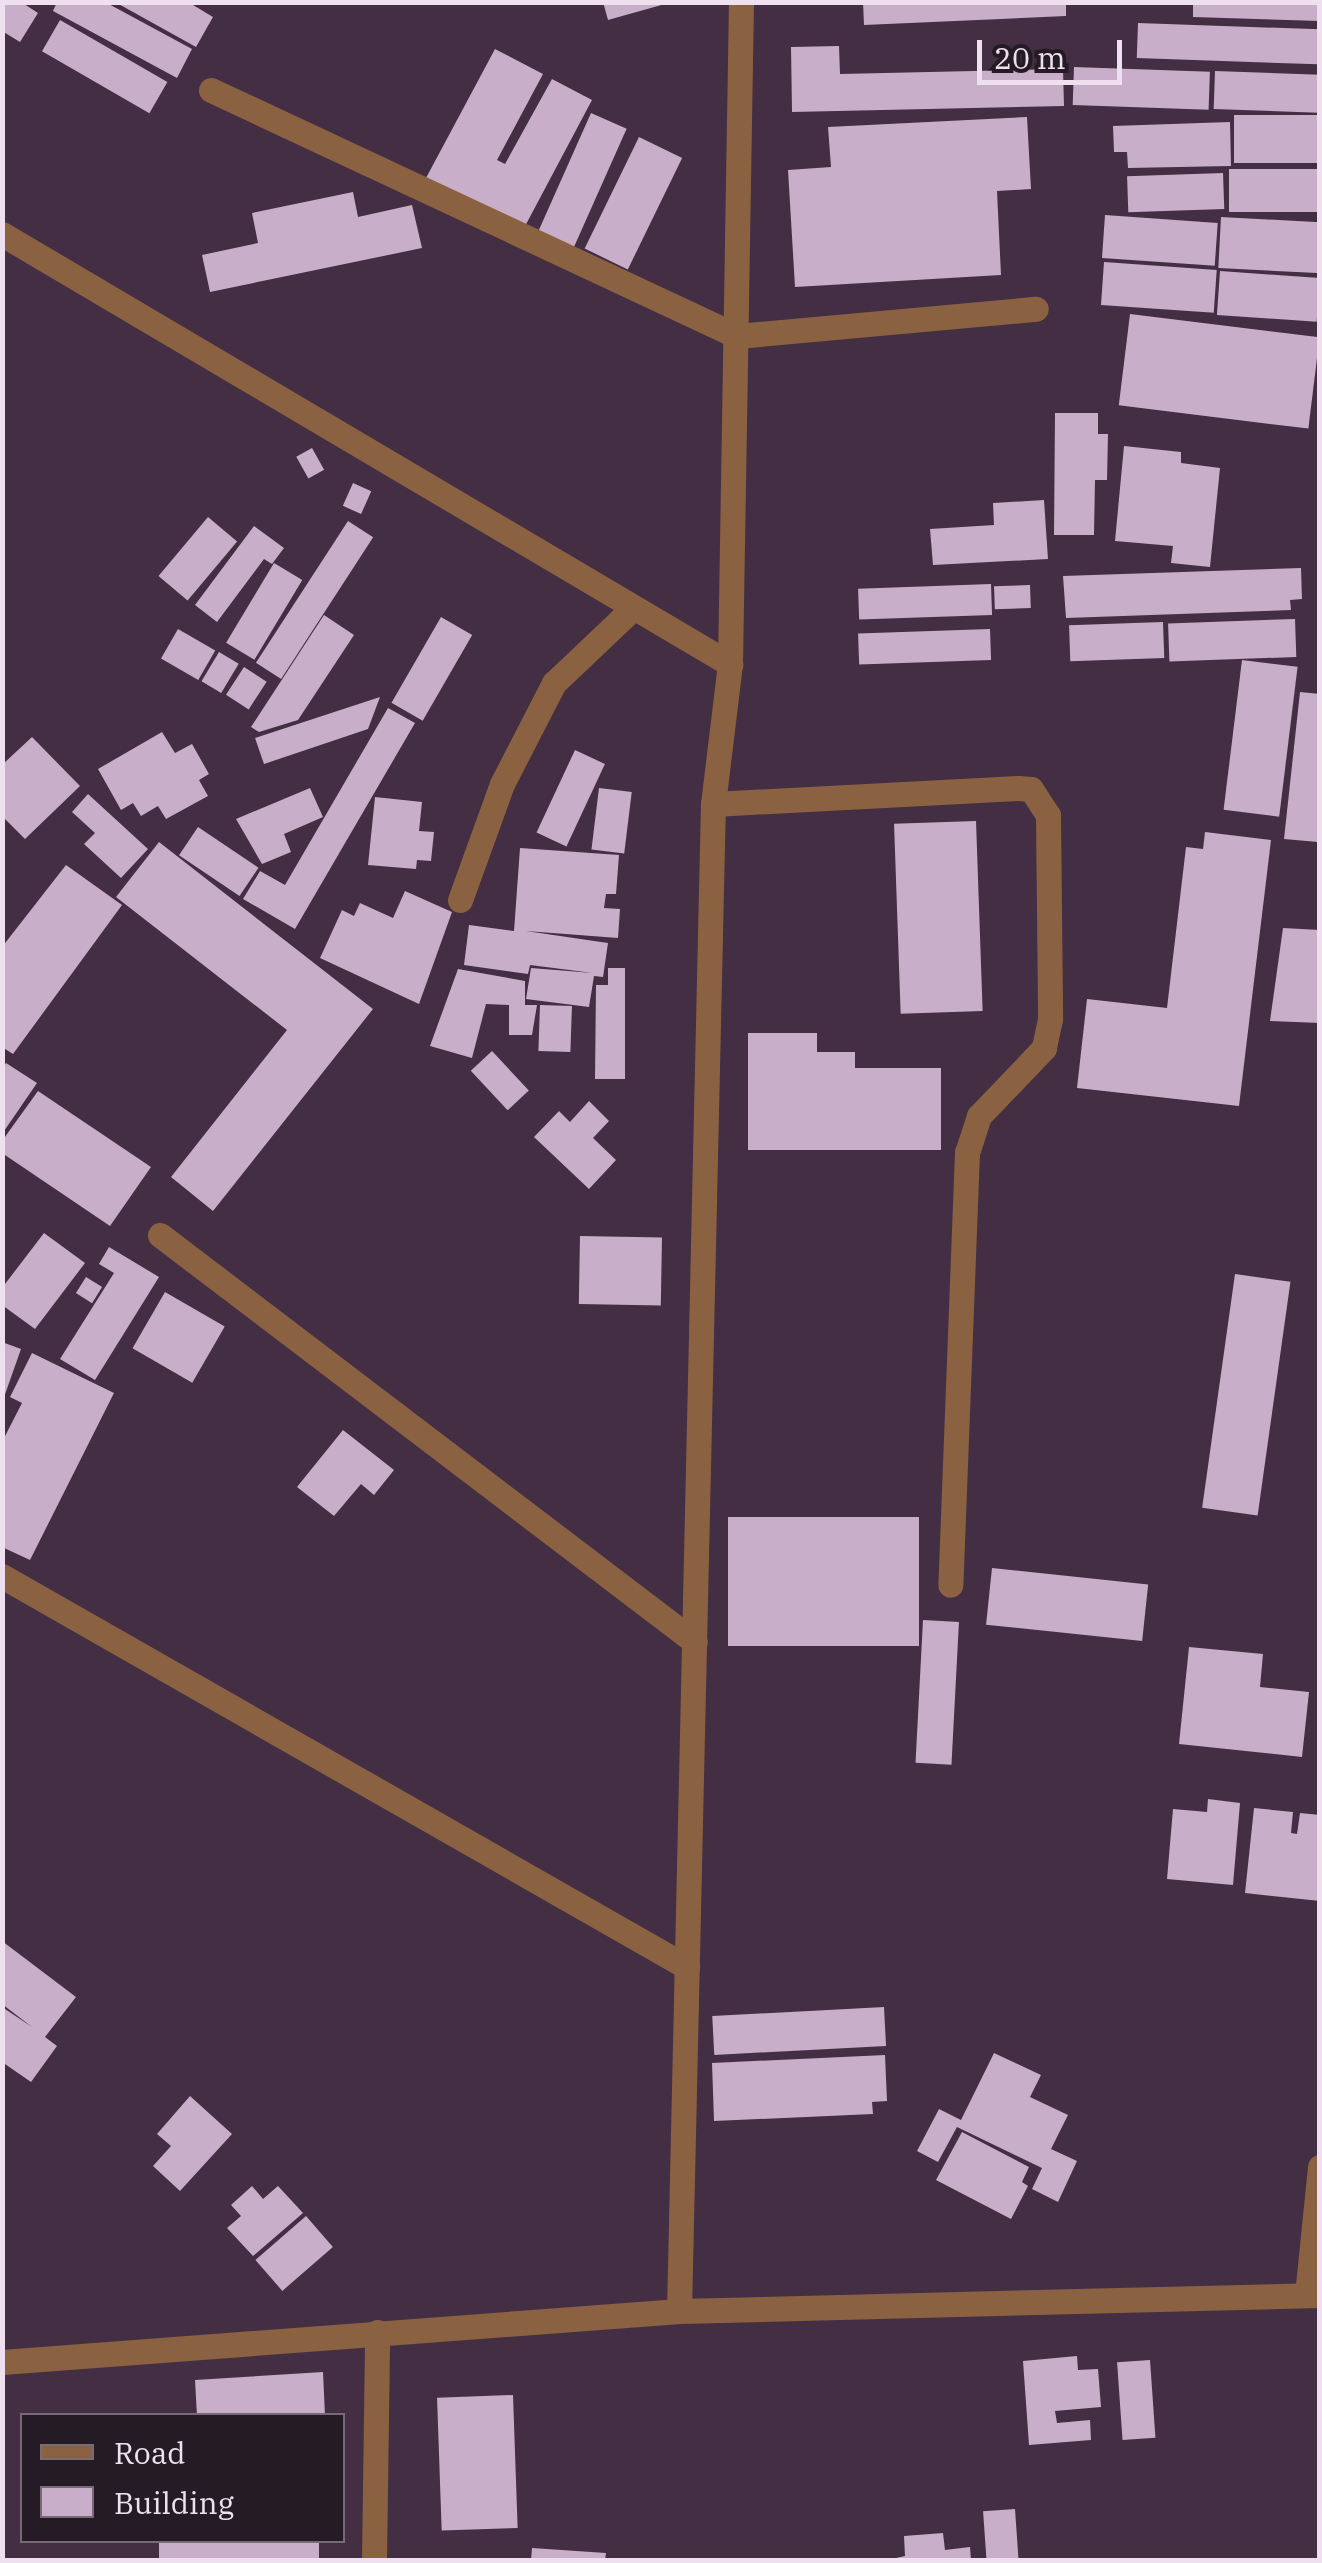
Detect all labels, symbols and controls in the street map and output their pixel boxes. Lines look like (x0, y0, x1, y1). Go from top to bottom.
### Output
scale bar (982, 20, 1127, 82)
text: 20 m (994, 38, 1066, 77)
legend (20, 2413, 345, 2543)
text: Road (114, 2433, 186, 2472)
text: Building (114, 2483, 234, 2522)

